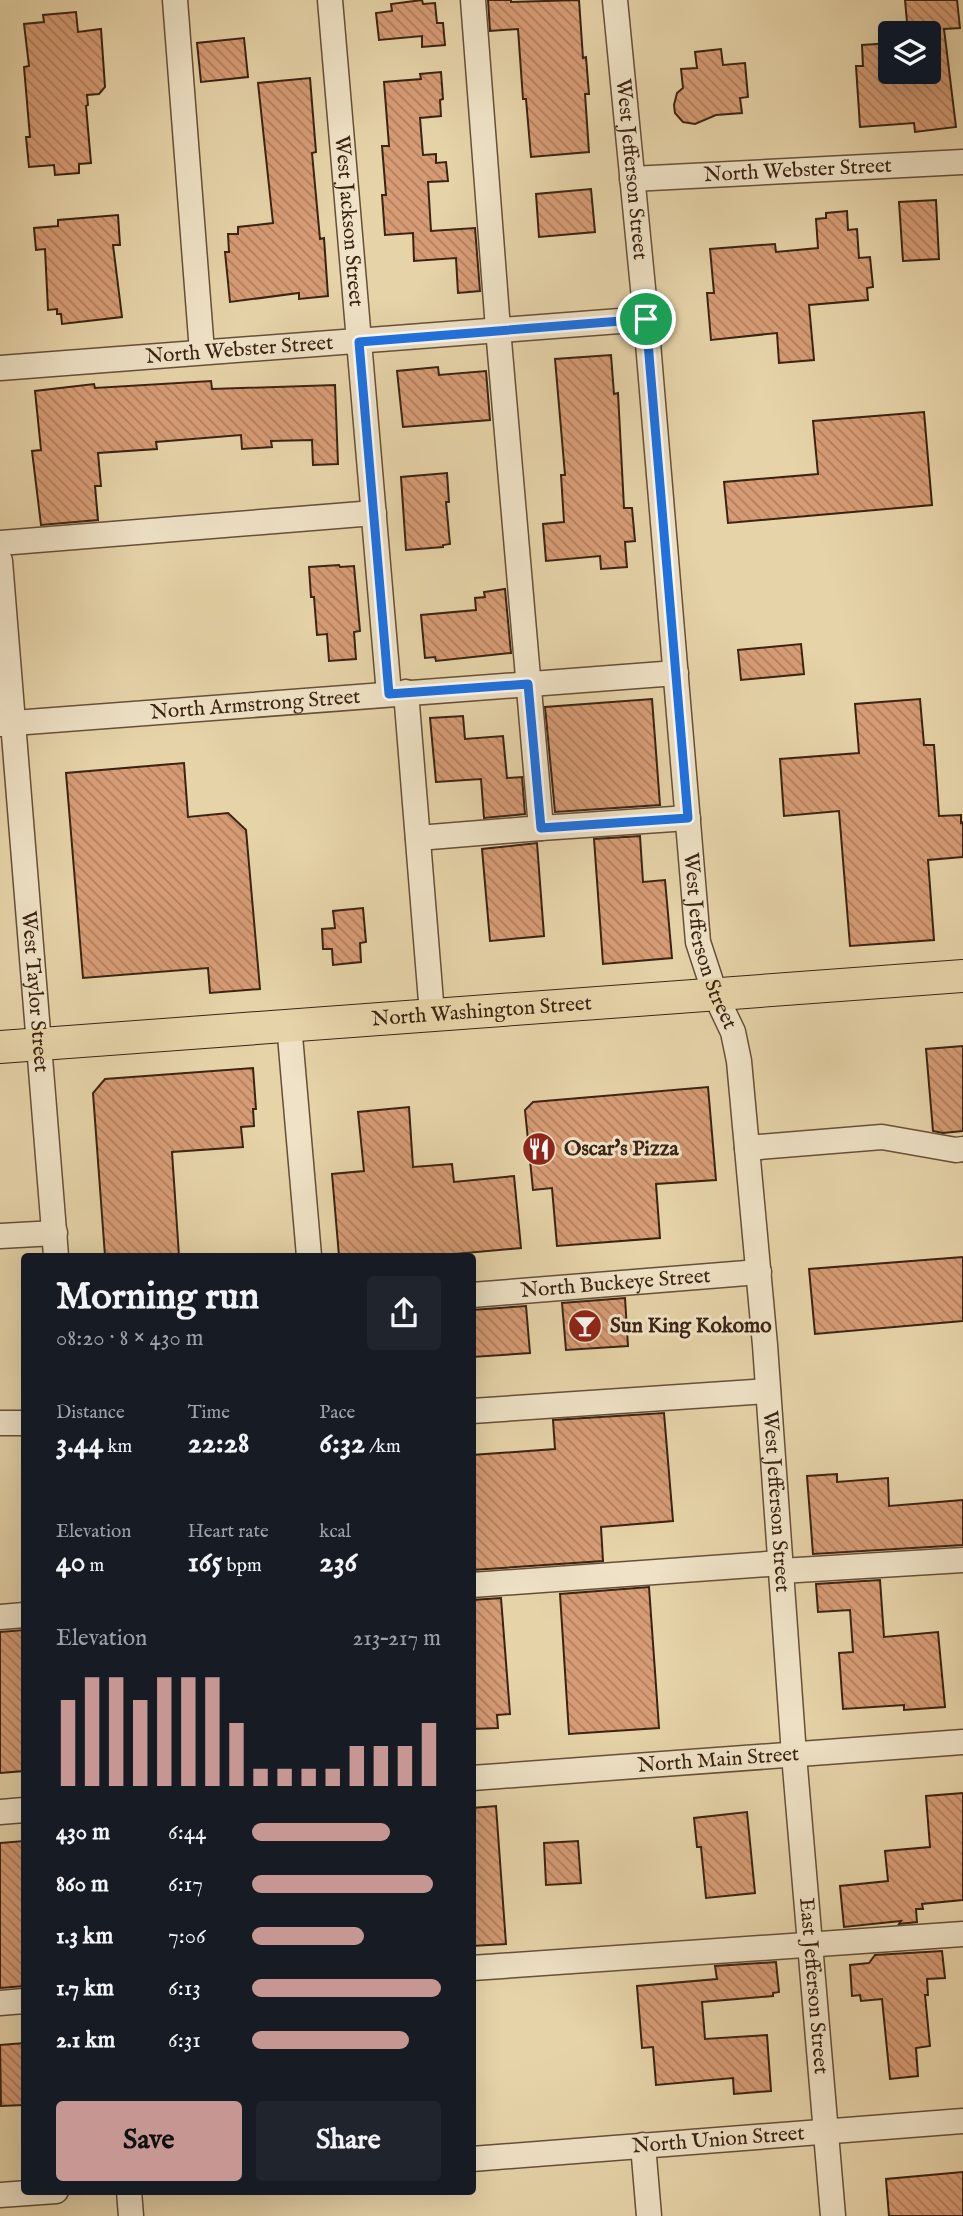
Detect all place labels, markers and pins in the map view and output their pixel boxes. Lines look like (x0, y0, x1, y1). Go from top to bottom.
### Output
pin (616, 289, 676, 349)
restaurant icon: Oscar's Pizza (520, 1130, 558, 1168)
place label: Oscar's Pizza (564, 1136, 679, 1163)
bar icon: Sun King Kokomo (566, 1307, 604, 1345)
place label: Sun King Kokomo (610, 1313, 772, 1340)

